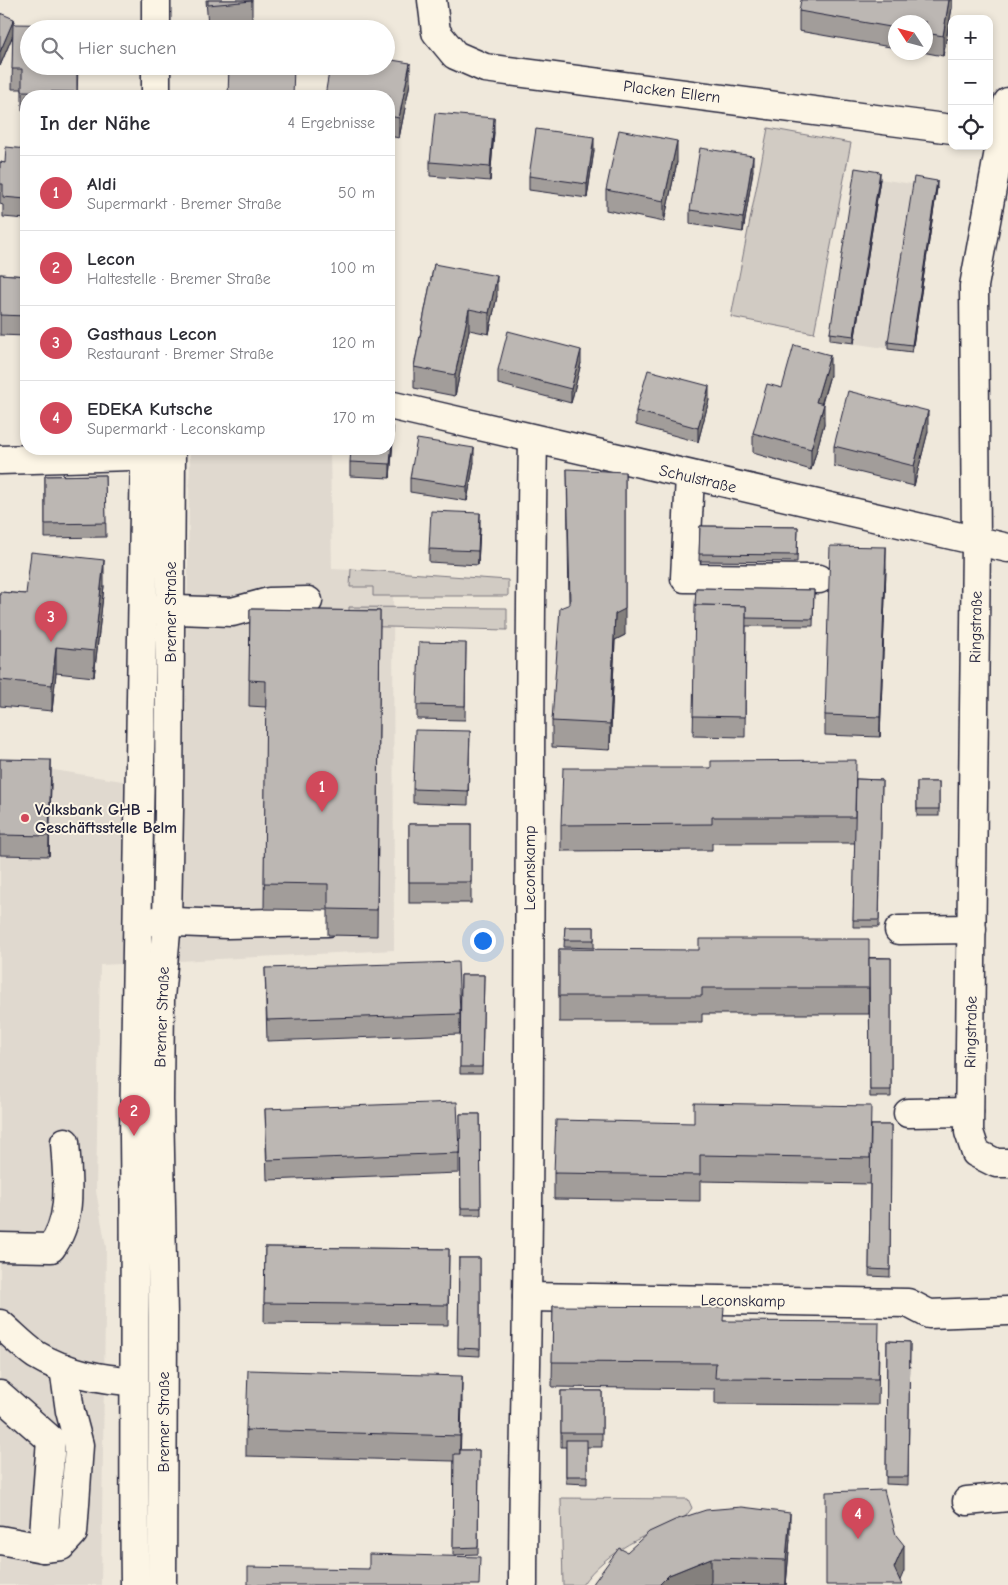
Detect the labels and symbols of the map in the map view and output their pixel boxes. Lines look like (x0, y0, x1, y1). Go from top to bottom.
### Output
north arrow (888, 15, 933, 60)
street label: Placken Ellern (622, 77, 722, 107)
street label: Schulstraße (657, 461, 738, 497)
street label: Bremer Straße (162, 561, 180, 663)
street label: Ringstraße (966, 591, 986, 663)
pin: 3 (35, 601, 67, 642)
pin: 1 (306, 771, 338, 812)
place label: Volksbank GHB - Geschäftsstelle Belm (35, 801, 177, 837)
marker: Volksbank GHB - Geschäftsstelle Belm (19, 812, 31, 824)
street label: Leconskamp (521, 826, 539, 910)
your location (470, 928, 496, 954)
street label: Bremer Straße (151, 966, 173, 1068)
street label: Ringstraße (961, 996, 981, 1068)
pin: 2 (118, 1095, 150, 1136)
street label: Leconskamp (700, 1291, 786, 1311)
street label: Bremer Straße (155, 1371, 173, 1473)
pin: 4 (842, 1498, 874, 1539)

